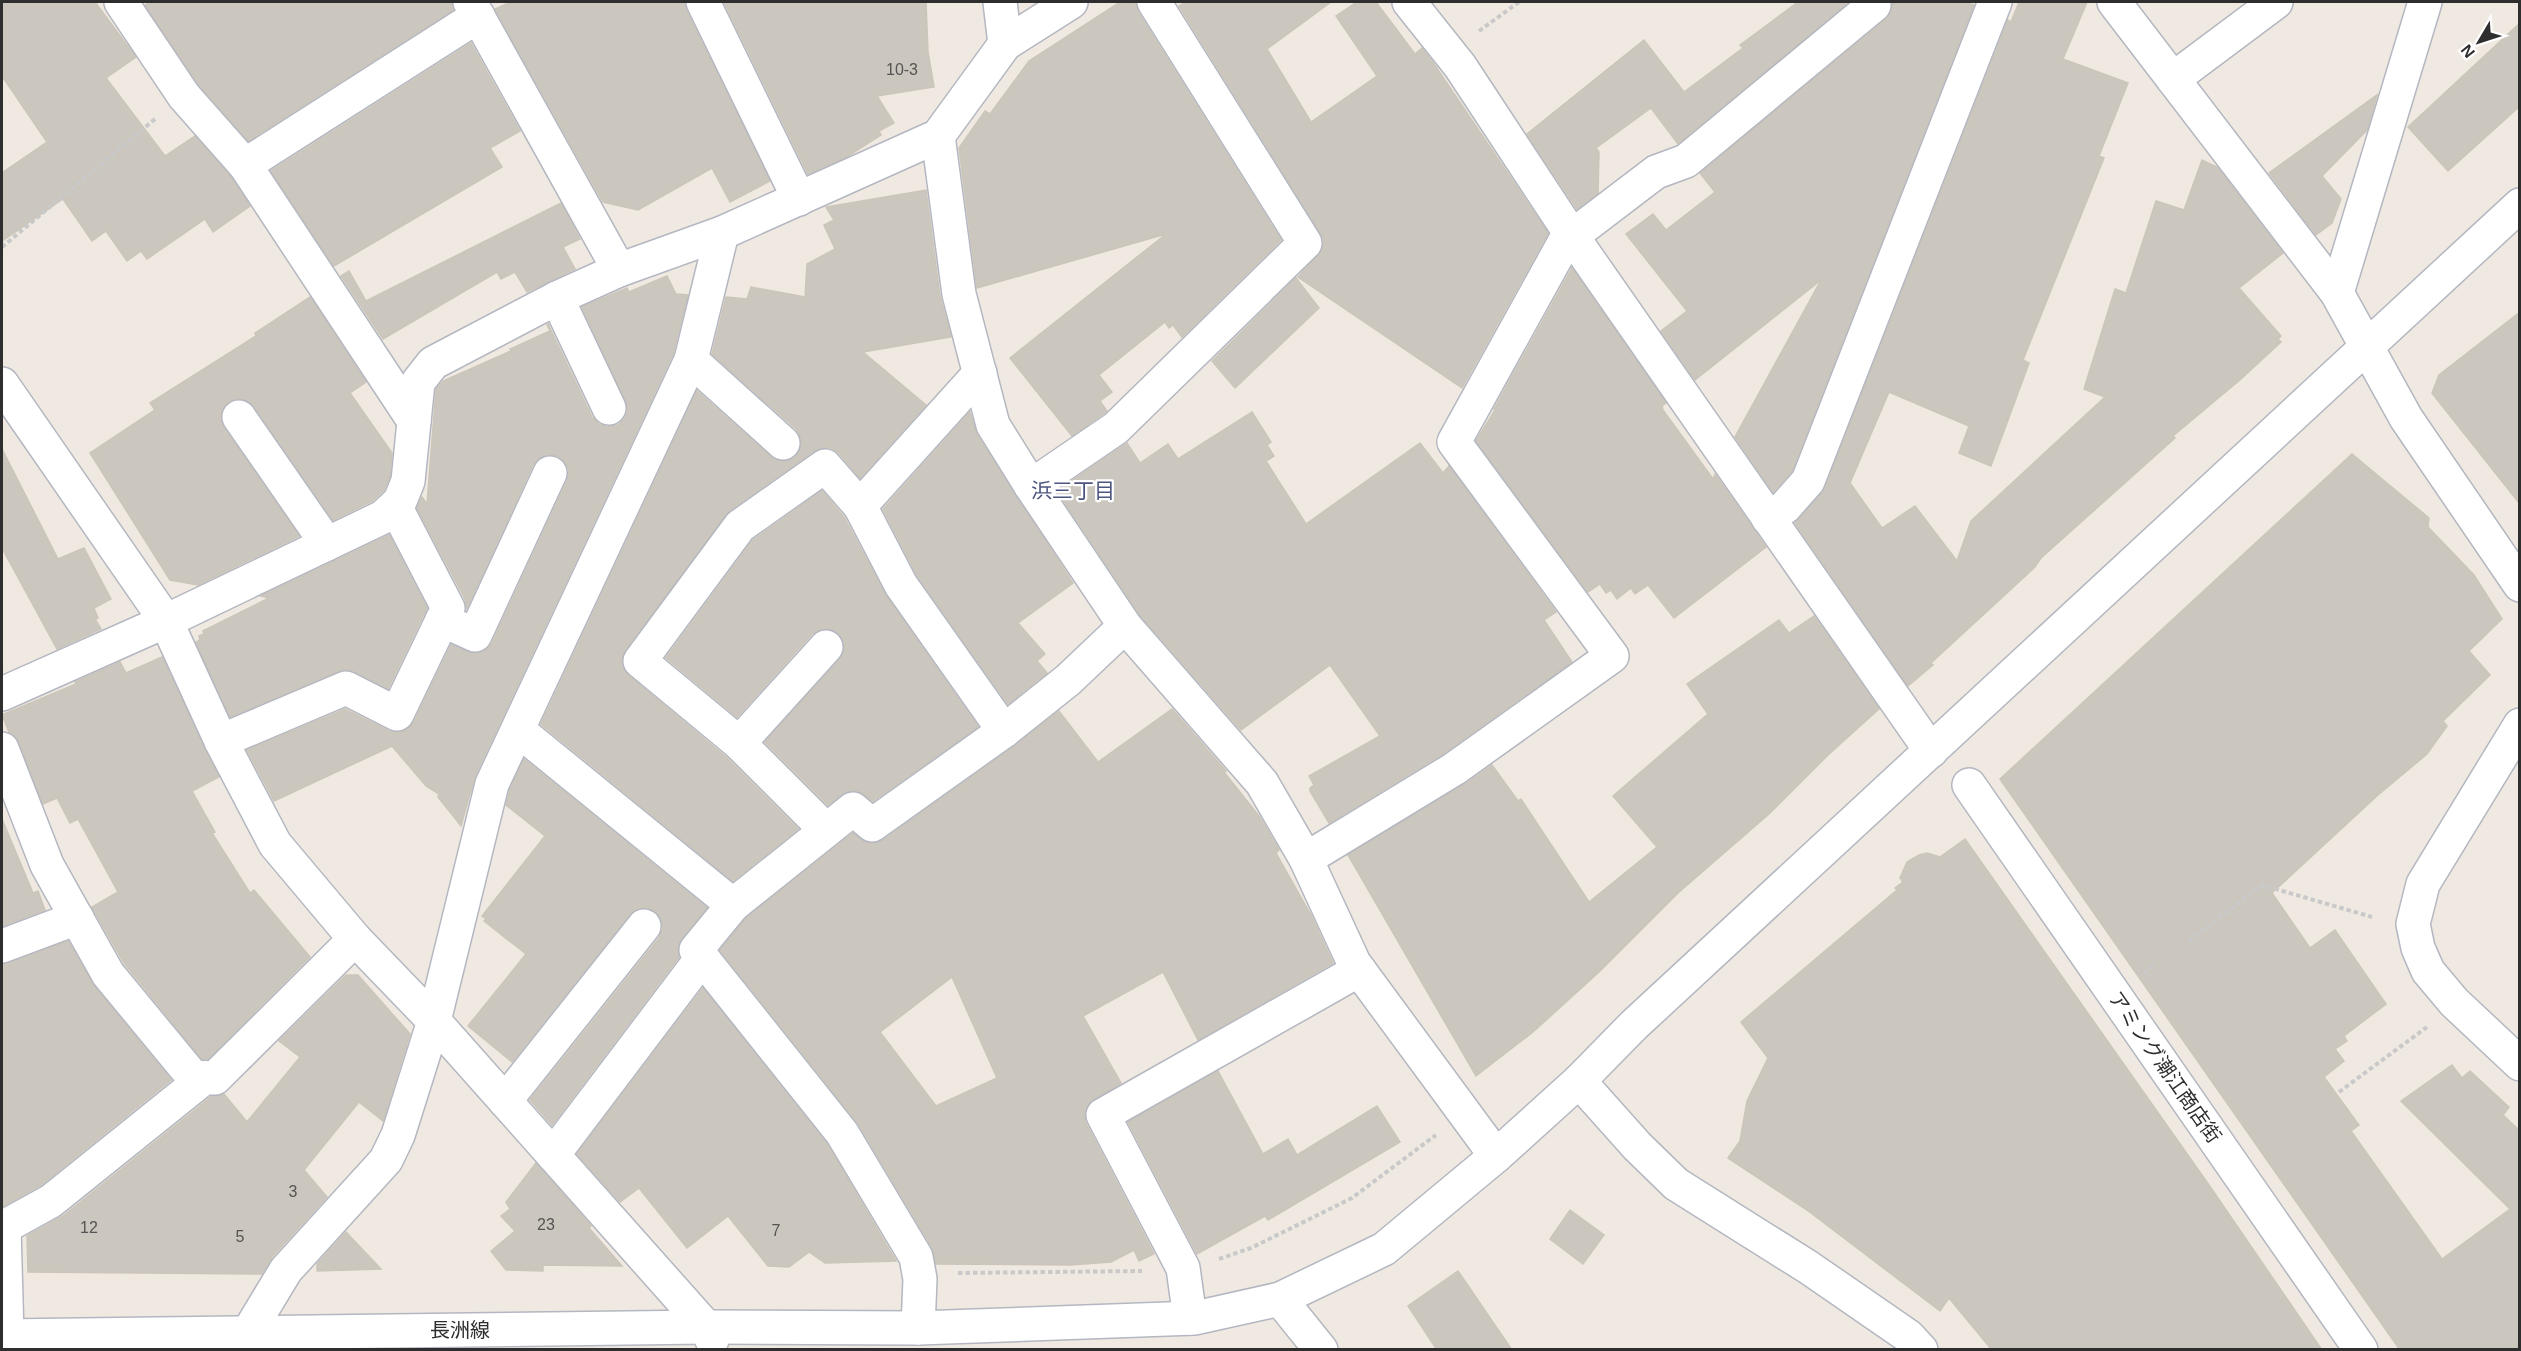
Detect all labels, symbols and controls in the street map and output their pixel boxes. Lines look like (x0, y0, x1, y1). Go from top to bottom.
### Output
north arrow (2449, 12, 2509, 72)
text: N (2457, 41, 2478, 61)
house number: 10-3 (886, 61, 918, 78)
district label: 浜三丁目 (1031, 479, 1115, 502)
street label: アミング潮江商店街 (2104, 987, 2226, 1147)
house number: 3 (289, 1183, 298, 1200)
house number: 23 (537, 1216, 555, 1233)
house number: 12 (80, 1219, 98, 1236)
house number: 7 (772, 1222, 781, 1239)
house number: 5 (236, 1228, 245, 1245)
street label: 長洲線 (430, 1319, 490, 1341)

